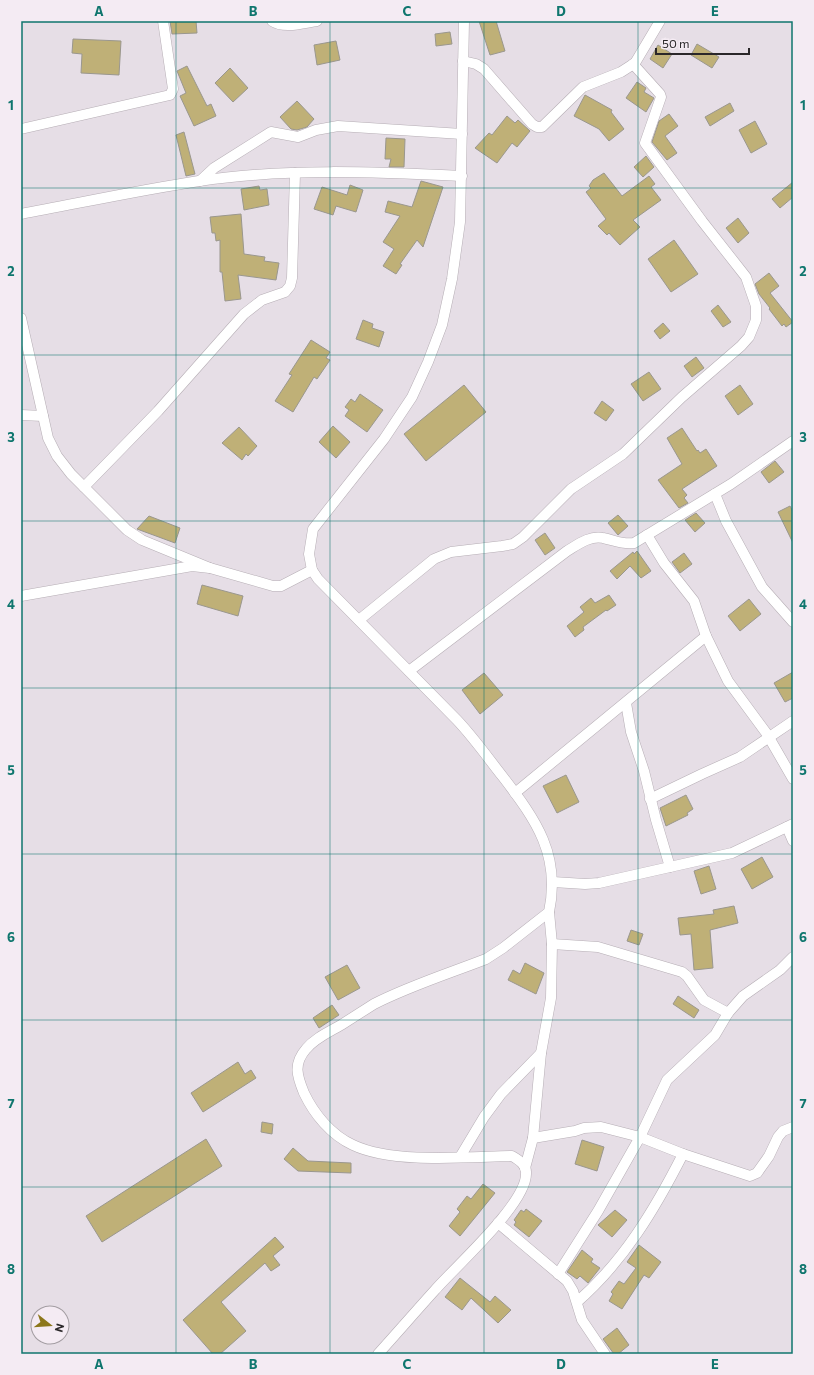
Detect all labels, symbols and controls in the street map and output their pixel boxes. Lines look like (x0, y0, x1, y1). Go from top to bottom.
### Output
text: A (94, 3, 104, 19)
text: B (249, 3, 258, 19)
text: C (403, 3, 412, 19)
text: D (556, 3, 566, 19)
text: E (711, 3, 719, 19)
scale bar (656, 30, 749, 56)
text: 50 m (662, 36, 690, 50)
text: 1 (8, 97, 14, 113)
text: 1 (800, 97, 806, 113)
text: 2 (7, 263, 15, 279)
text: 2 (799, 263, 807, 279)
text: 3 (7, 429, 15, 445)
text: 3 (799, 429, 807, 445)
text: 4 (7, 596, 15, 612)
text: 4 (799, 596, 807, 612)
text: 5 (7, 762, 15, 778)
text: 5 (799, 762, 807, 778)
text: 6 (7, 929, 15, 945)
text: 6 (799, 929, 807, 945)
text: 7 (7, 1095, 15, 1111)
text: 7 (799, 1095, 807, 1111)
text: 8 (7, 1261, 15, 1277)
text: 8 (799, 1261, 807, 1277)
north arrow (30, 1305, 70, 1345)
text: N (53, 1322, 67, 1334)
text: A (94, 1356, 104, 1372)
text: B (249, 1356, 258, 1372)
text: C (403, 1356, 412, 1372)
text: D (556, 1356, 566, 1372)
text: E (711, 1356, 719, 1372)

